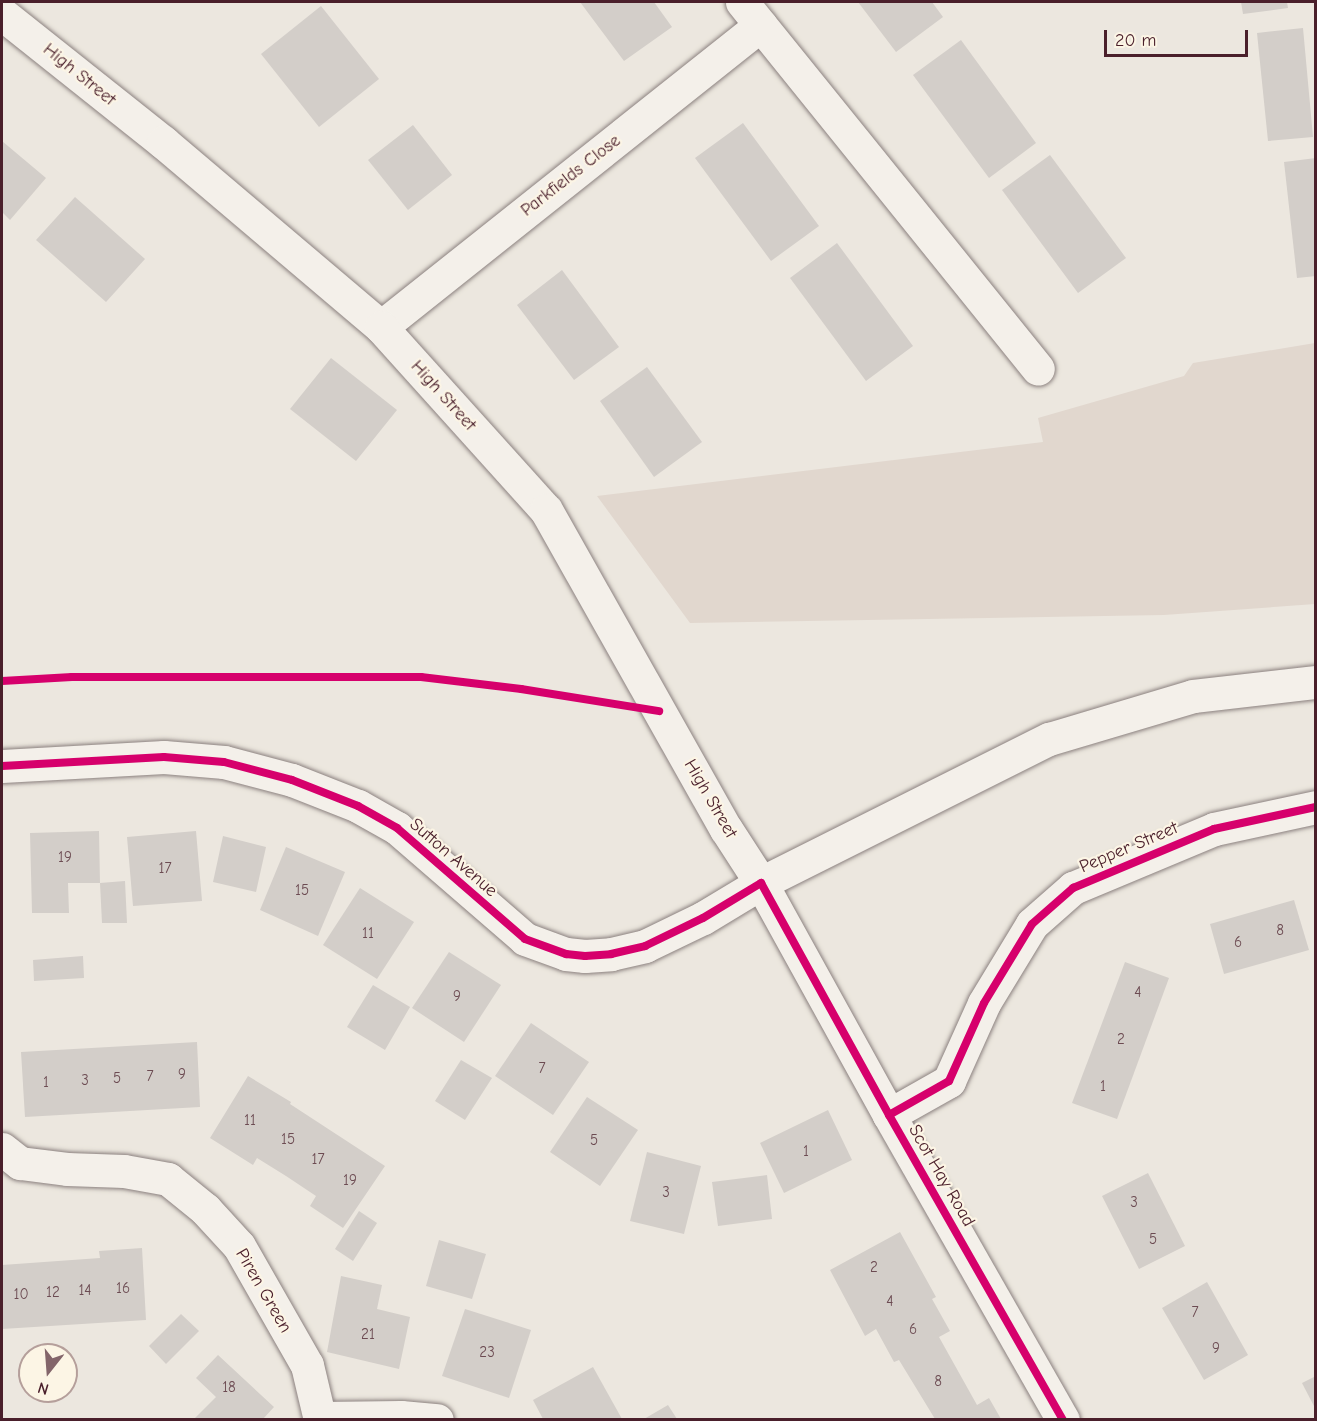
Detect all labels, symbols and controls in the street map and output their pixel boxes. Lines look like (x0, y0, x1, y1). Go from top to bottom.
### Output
scale bar (1107, 18, 1251, 56)
text: 20 m (1115, 30, 1156, 51)
street label: High Street (38, 39, 120, 111)
street label: Parkfields Close (517, 130, 625, 222)
street label: High Street (406, 356, 480, 436)
street label: High Street (679, 756, 741, 842)
street label: Sutton Avenue (405, 814, 501, 902)
street label: Pepper Street (1077, 818, 1181, 878)
house number: 19 (58, 849, 72, 867)
house number: 17 (158, 860, 172, 878)
house number: 15 (295, 882, 309, 900)
house number: 8 (1276, 922, 1284, 940)
house number: 11 (362, 925, 374, 943)
house number: 6 (1234, 934, 1242, 952)
house number: 4 (1134, 984, 1142, 1002)
house number: 9 (453, 988, 461, 1006)
house number: 2 (1117, 1031, 1125, 1049)
house number: 7 (538, 1060, 546, 1078)
house number: 9 (178, 1066, 186, 1084)
house number: 7 (146, 1068, 154, 1086)
house number: 5 (113, 1070, 121, 1088)
house number: 3 (81, 1072, 89, 1090)
house number: 1 (43, 1074, 49, 1092)
house number: 1 (1100, 1078, 1106, 1096)
house number: 11 (244, 1112, 256, 1130)
street label: Scot Hay Road (903, 1121, 979, 1231)
house number: 15 (281, 1131, 295, 1149)
house number: 5 (590, 1132, 598, 1150)
house number: 1 (803, 1143, 809, 1161)
house number: 17 (311, 1151, 325, 1169)
house number: 19 (343, 1172, 357, 1190)
house number: 3 (662, 1184, 670, 1202)
house number: 3 (1130, 1194, 1138, 1212)
house number: 5 (1149, 1231, 1157, 1249)
street label: Piren Green (230, 1245, 296, 1337)
house number: 2 (870, 1259, 878, 1277)
house number: 16 (116, 1280, 130, 1298)
house number: 14 (78, 1282, 92, 1300)
house number: 12 (46, 1284, 60, 1302)
house number: 10 (13, 1286, 29, 1304)
house number: 4 (886, 1293, 894, 1311)
house number: 7 (1191, 1304, 1199, 1322)
house number: 6 (909, 1321, 917, 1339)
house number: 21 (361, 1326, 375, 1344)
house number: 9 (1212, 1340, 1220, 1358)
north arrow (18, 1343, 78, 1403)
house number: 23 (479, 1344, 495, 1362)
house number: 8 (934, 1373, 942, 1391)
text: N (36, 1378, 51, 1398)
house number: 18 (222, 1379, 236, 1397)

